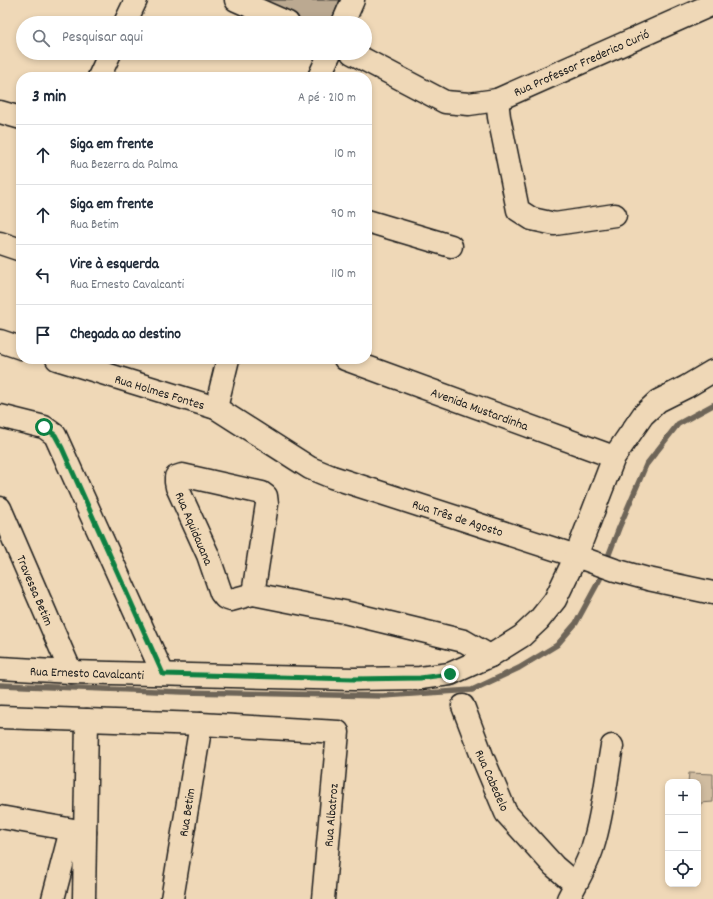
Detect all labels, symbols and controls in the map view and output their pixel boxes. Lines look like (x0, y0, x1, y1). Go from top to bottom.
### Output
search box (16, 16, 372, 60)
street label: Rua Professor Frederico Curió (511, 26, 653, 103)
icon: search (30, 27, 52, 49)
text: Pesquisar aqui (62, 27, 143, 49)
text: 3 min (32, 86, 66, 110)
text: A pé · 210 m (298, 89, 356, 108)
text: Siga em frente (70, 134, 153, 156)
icon: ahead (32, 144, 54, 166)
text: 10 m (334, 145, 356, 164)
text: Rua Bezerra da Palma (70, 156, 178, 175)
text: Siga em frente (70, 194, 153, 216)
icon: ahead (32, 204, 54, 226)
text: 90 m (331, 205, 356, 224)
text: Rua Betim (70, 216, 119, 235)
text: Vire à esquerda (70, 254, 159, 276)
icon: left (32, 264, 54, 286)
text: 110 m (331, 265, 356, 284)
text: Rua Ernesto Cavalcanti (70, 276, 184, 295)
icon: arrive (32, 324, 54, 346)
text: Chegada ao destino (70, 324, 181, 346)
street label: Rua Holmes Fontes (112, 371, 207, 416)
street label: Avenida Mustardinha (428, 384, 532, 437)
route start (35, 418, 53, 436)
street label: Rua Aquidauana (169, 489, 217, 569)
street label: Rua Três de Agosto (409, 496, 505, 543)
street label: Travessa Betim (10, 553, 57, 629)
street label: Rua Ernesto Cavalcanti (30, 663, 145, 686)
route end (441, 665, 459, 683)
street label: Rua Cabedelo (469, 747, 513, 815)
map controls (665, 779, 701, 887)
button: + (665, 779, 701, 815)
street label: Rua Albatroz (320, 783, 345, 848)
street label: Rua Betim (175, 787, 202, 838)
button: − (665, 815, 701, 851)
button: locate (665, 851, 701, 887)

